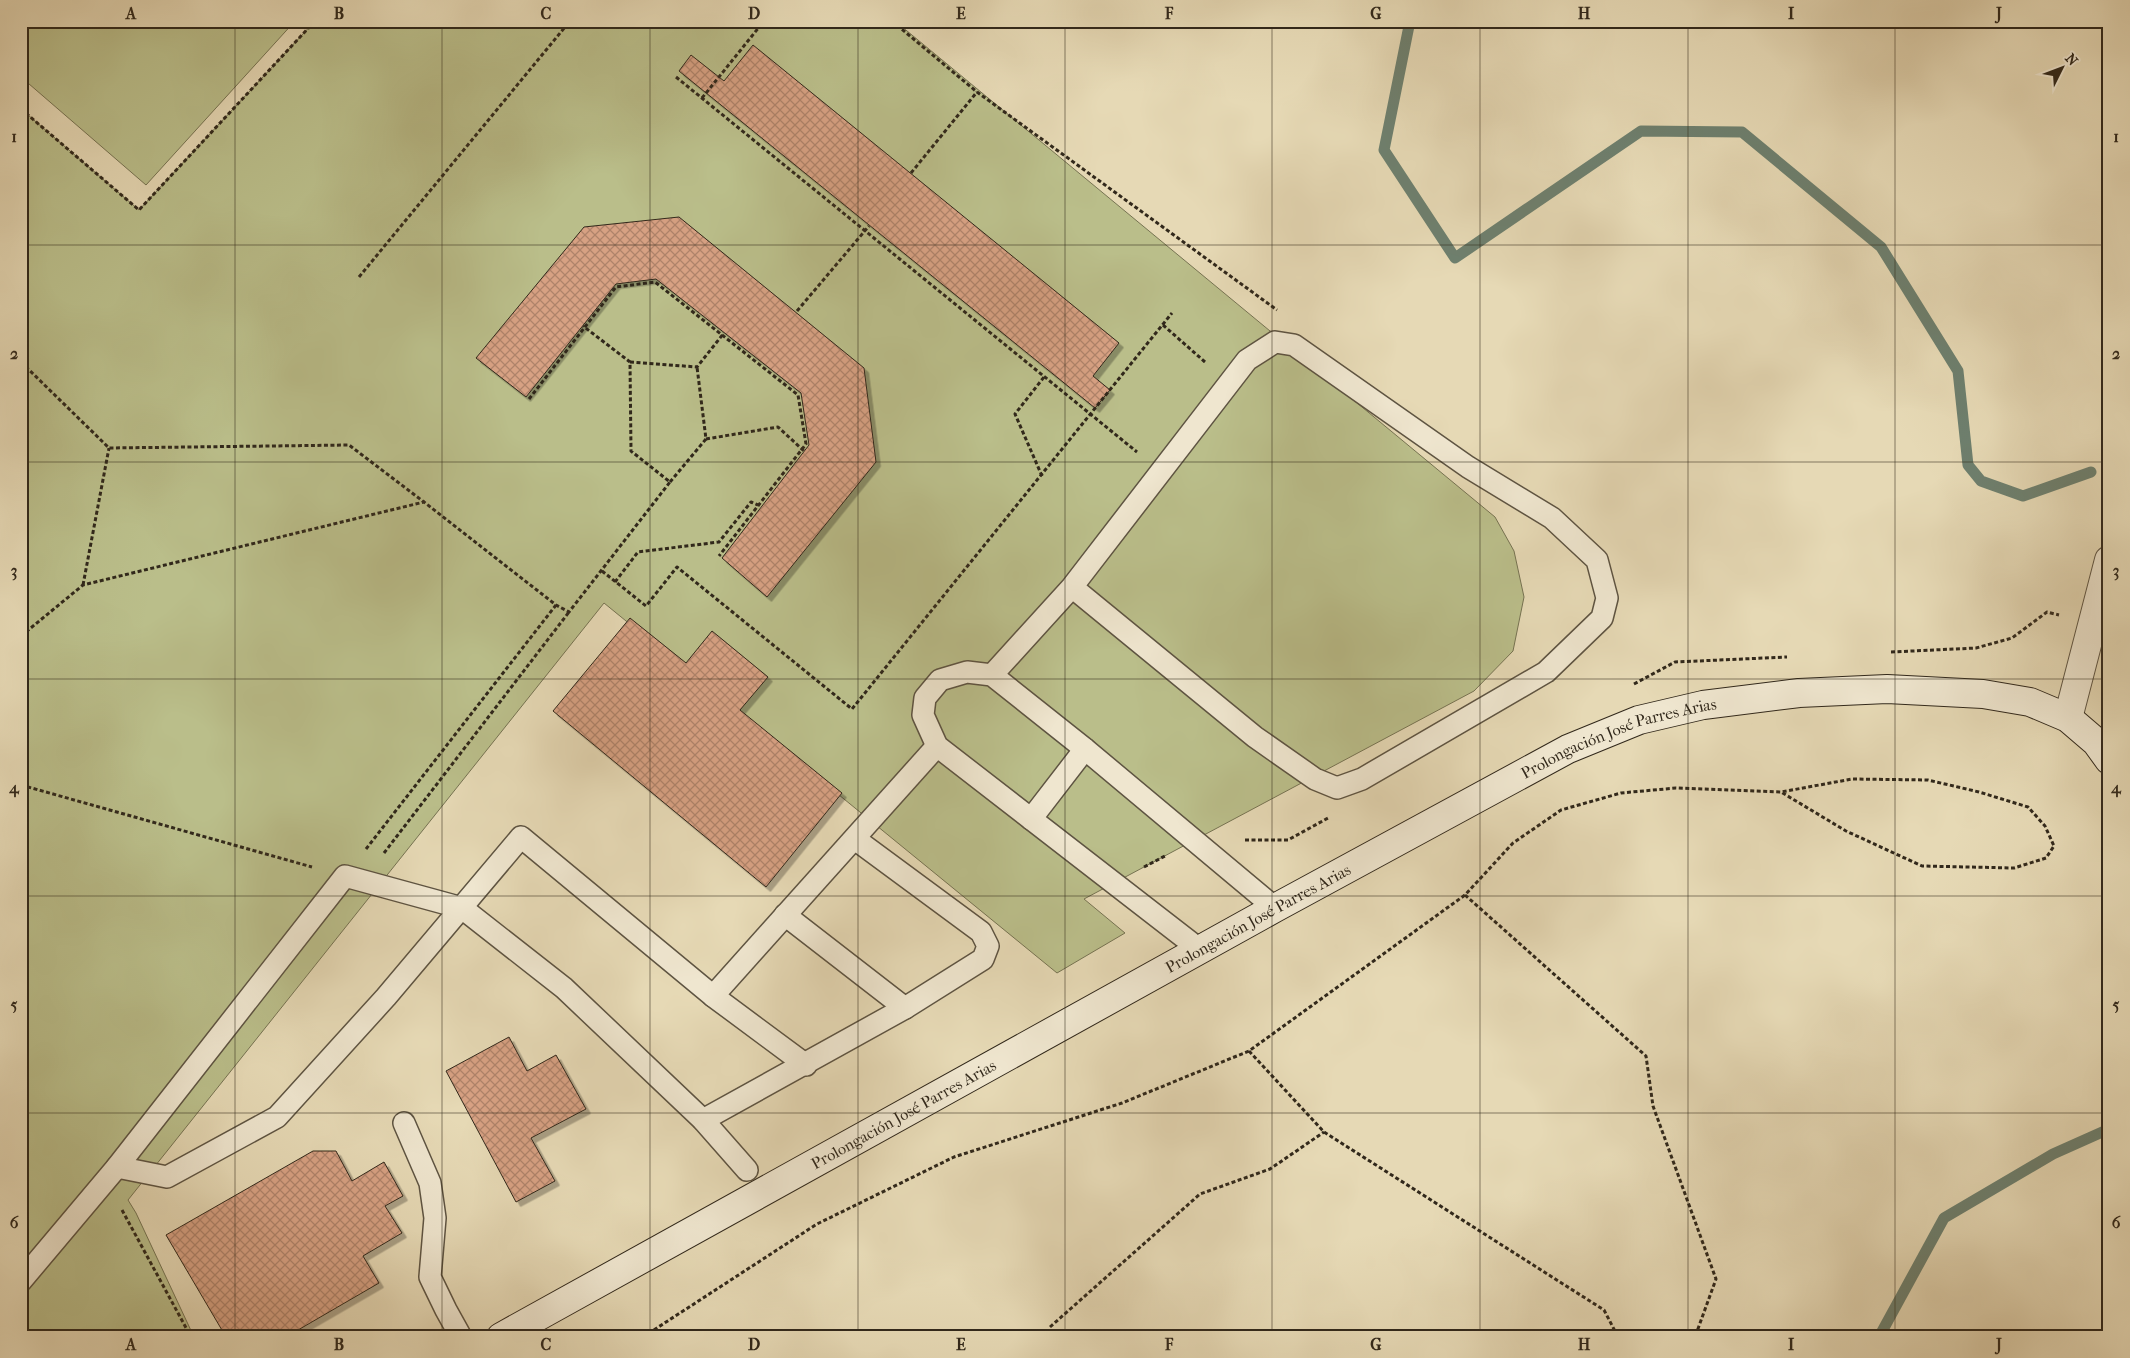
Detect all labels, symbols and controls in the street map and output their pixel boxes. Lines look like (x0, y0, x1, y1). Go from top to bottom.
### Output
text: A (125, 4, 137, 23)
text: B (334, 4, 344, 23)
text: C (541, 4, 552, 23)
text: D (748, 4, 760, 23)
text: E (956, 4, 966, 23)
text: F (1164, 4, 1174, 23)
text: G (1370, 4, 1382, 23)
text: H (1578, 4, 1591, 23)
text: I (1788, 4, 1795, 23)
text: J (1994, 4, 2002, 24)
north arrow (2038, 42, 2088, 92)
text: N (2061, 50, 2081, 70)
text: 1 (11, 127, 17, 146)
text: 1 (2113, 127, 2119, 146)
text: 2 (10, 344, 18, 363)
text: 2 (2112, 344, 2120, 363)
text: 3 (11, 561, 17, 581)
text: 3 (2113, 561, 2119, 581)
street label: Prolongación José Parres Arias (1518, 694, 1718, 783)
text: 4 (8, 778, 20, 798)
text: 4 (2110, 778, 2122, 798)
street label: Prolongación José Parres Arias (1162, 860, 1354, 977)
text: 5 (11, 995, 18, 1014)
text: 5 (2113, 995, 2120, 1014)
street label: Prolongación José Parres Arias (808, 1056, 999, 1173)
text: 6 (10, 1213, 19, 1232)
text: 6 (2112, 1213, 2121, 1232)
text: A (125, 1335, 137, 1354)
text: B (334, 1335, 344, 1354)
text: C (541, 1335, 552, 1354)
text: D (748, 1335, 760, 1354)
text: E (956, 1335, 966, 1354)
text: F (1164, 1335, 1174, 1354)
text: G (1370, 1335, 1382, 1354)
text: H (1578, 1335, 1591, 1354)
text: I (1788, 1335, 1795, 1354)
text: J (1994, 1335, 2002, 1355)

